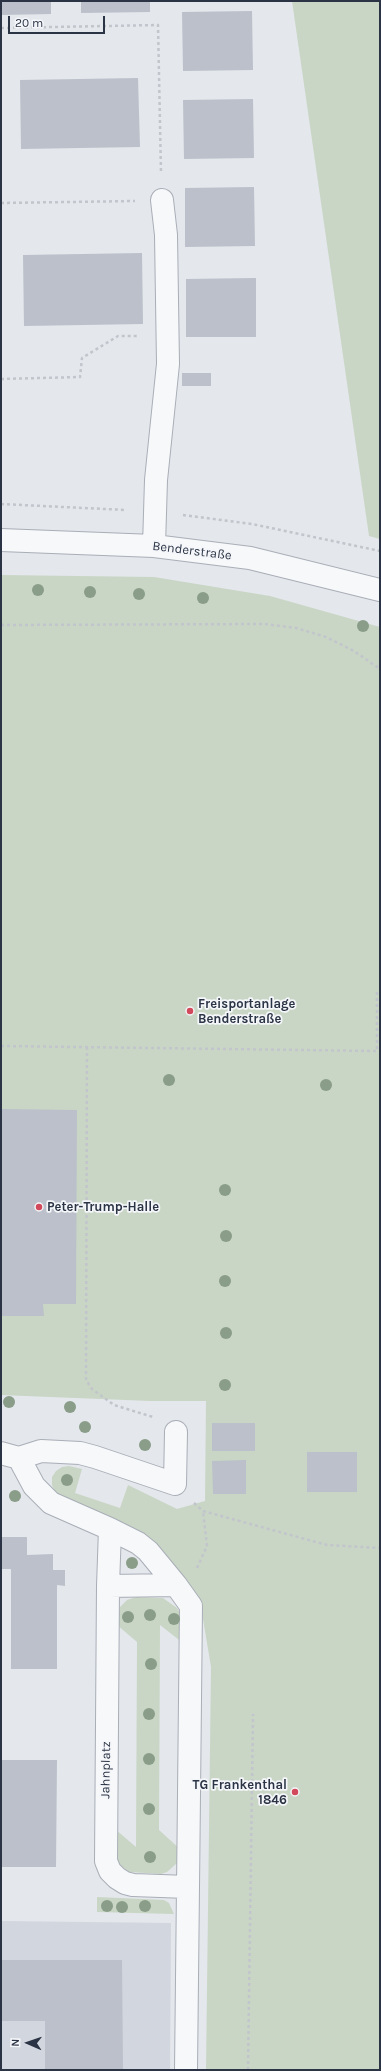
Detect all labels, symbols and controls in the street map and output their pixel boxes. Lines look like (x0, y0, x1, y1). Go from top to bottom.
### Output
scale bar (10, 8, 107, 34)
text: 20 m (15, 16, 43, 30)
street label: Benderstraße (151, 538, 233, 564)
place label: Freisportanlage Benderstraße (198, 996, 295, 1027)
marker: Freisportanlage Benderstraße (185, 1006, 195, 1016)
place label: Peter-Trump-Halle (47, 1199, 159, 1215)
marker: Peter-Trump-Halle (34, 1202, 44, 1212)
street label: Jahnplatz (98, 1741, 114, 1799)
place label: TG Frankenthal 1846 (193, 1777, 287, 1808)
marker: TG Frankenthal 1846 (290, 1787, 300, 1797)
north arrow (8, 2023, 48, 2063)
text: N (9, 2038, 22, 2047)

